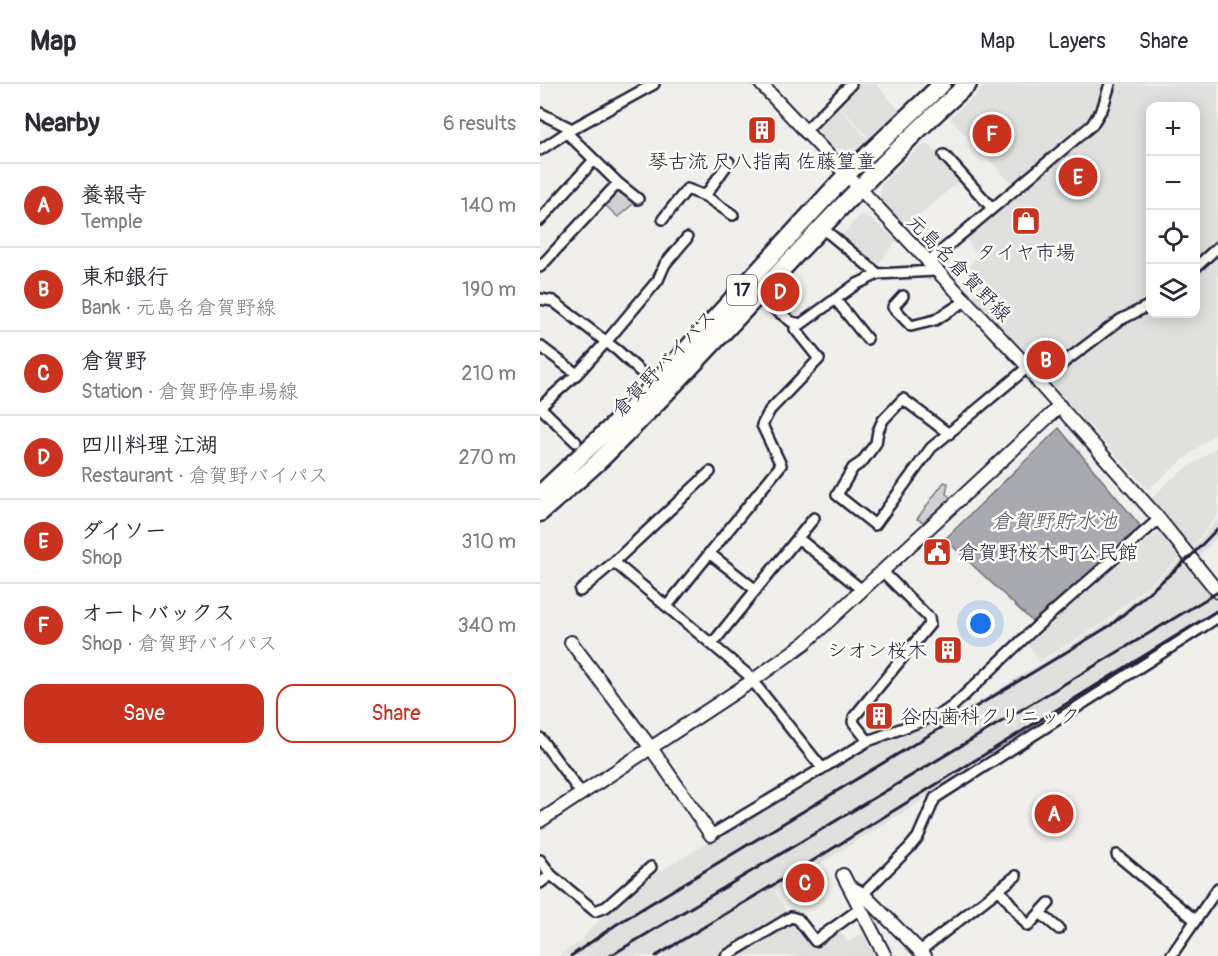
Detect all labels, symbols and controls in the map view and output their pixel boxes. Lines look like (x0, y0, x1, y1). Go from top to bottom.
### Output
text: Map (30, 24, 76, 59)
text: Map (980, 28, 1015, 55)
text: Layers (1048, 28, 1106, 55)
text: Share (1139, 28, 1188, 55)
map controls (1146, 102, 1200, 318)
button: + (1146, 102, 1200, 156)
text: Nearby (24, 107, 100, 139)
text: 6 results (443, 111, 516, 136)
pin: F (972, 112, 1012, 156)
building icon: 琴古流 尺八指南 佐藤篁童 (746, 114, 778, 146)
place label: 琴古流 尺八指南 佐藤篁童 (648, 149, 876, 174)
pin: E (1058, 154, 1098, 200)
button: − (1146, 156, 1200, 210)
text: 養報寺 (81, 181, 147, 209)
text: A (37, 193, 50, 218)
text: 140 m (461, 193, 516, 218)
shop icon: タイヤ市場 (1010, 205, 1042, 237)
text: Temple (81, 209, 142, 234)
street label: 元島名倉賀野線 (901, 209, 1017, 327)
button: locate (1146, 210, 1200, 264)
place label: タイヤ市場 (976, 240, 1076, 265)
text: 東和銀行 (81, 263, 169, 291)
button: layers (1146, 264, 1200, 318)
pin: D (760, 270, 800, 314)
road number: 17 (727, 275, 757, 305)
text: B (38, 277, 49, 302)
text: 190 m (462, 277, 516, 302)
text: Bank · 元島名倉賀野線 (81, 295, 276, 320)
street label: 倉賀野バイパス (607, 304, 721, 422)
pin: B (1026, 338, 1066, 382)
text: 倉賀野 (81, 347, 147, 375)
text: C (37, 361, 50, 386)
text: 210 m (461, 361, 516, 386)
text: Station · 倉賀野停車場線 (81, 379, 298, 404)
text: 四川料理 江湖 (81, 431, 218, 459)
text: D (37, 445, 50, 470)
text: 270 m (458, 445, 516, 470)
text: Restaurant · 倉賀野バイパス (81, 463, 328, 488)
water label: 倉賀野貯水池 (991, 508, 1118, 535)
text: ダイソー (81, 517, 167, 545)
text: E (38, 529, 49, 554)
text: 310 m (461, 529, 516, 554)
public building icon: 倉賀野桜木町公民館 (921, 536, 953, 568)
place label: 倉賀野桜木町公民館 (958, 540, 1138, 565)
text: Shop (81, 545, 122, 570)
text: オートバックス (81, 599, 235, 627)
your location (966, 609, 995, 638)
text: F (37, 613, 50, 638)
text: 340 m (457, 613, 516, 638)
text: Shop · 倉賀野バイパス (81, 631, 277, 656)
building icon: シオン桜木 (932, 634, 964, 666)
place label: シオン桜木 (827, 638, 927, 663)
button: Save (24, 684, 264, 743)
button: Share (276, 684, 516, 743)
building icon: 谷内歯科クリニック (863, 700, 895, 732)
place label: 谷内歯科クリニック (900, 704, 1080, 729)
pin: A (1034, 792, 1074, 836)
pin: C (786, 860, 824, 906)

